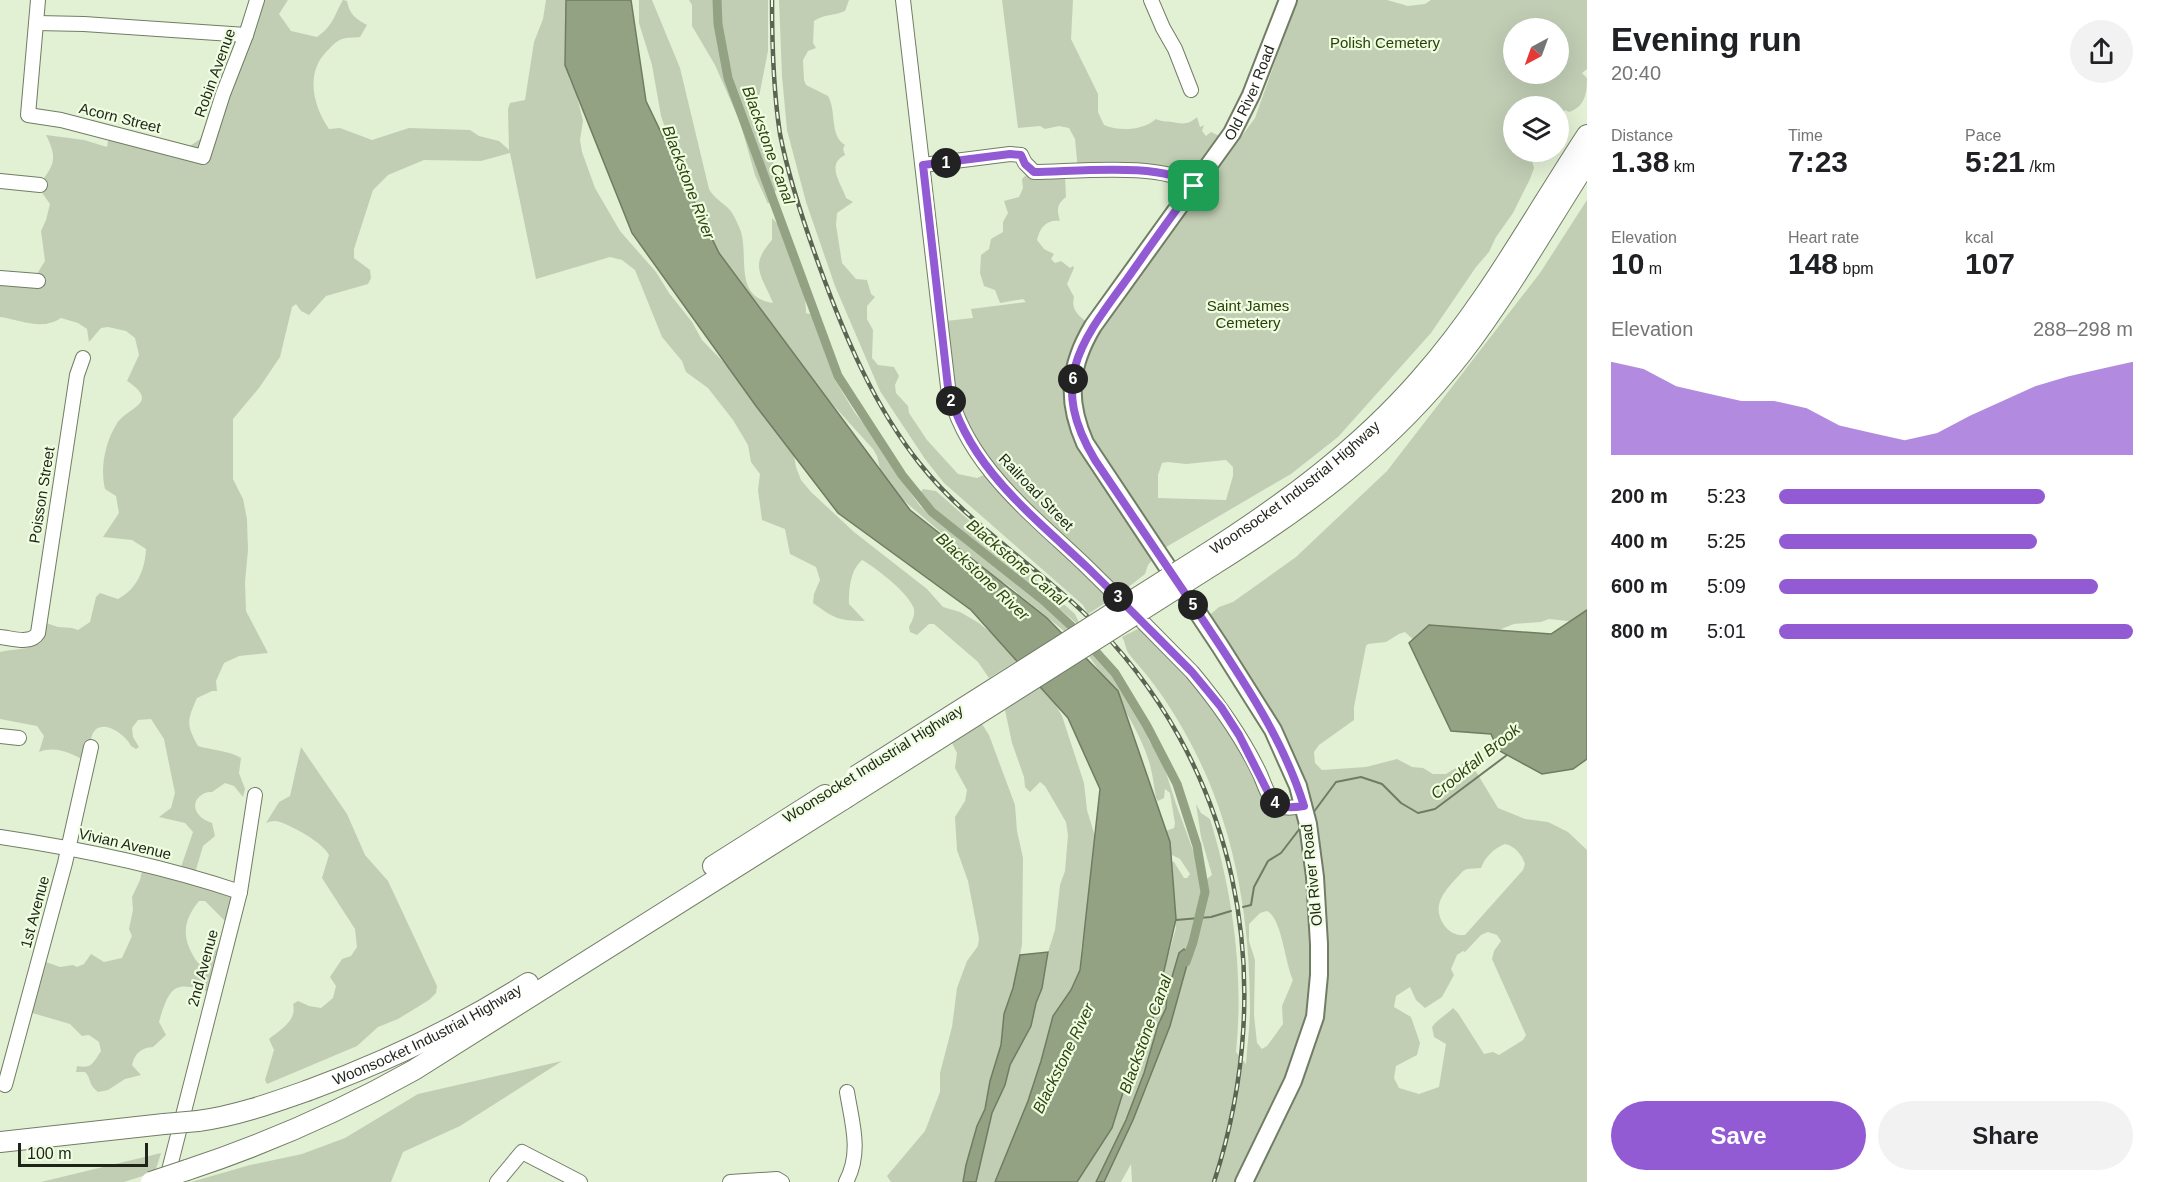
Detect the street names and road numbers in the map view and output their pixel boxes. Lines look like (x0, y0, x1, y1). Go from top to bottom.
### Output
street label: Robin Avenue (191, 26, 238, 119)
street label: Old River Road (1220, 43, 1278, 144)
street label: Acorn Street (78, 99, 163, 136)
street label: Woonsocket Industrial Highway (1207, 417, 1383, 557)
street label: Poisson Street (25, 445, 58, 544)
street label: Railroad Street (995, 450, 1078, 534)
street label: Woonsocket Industrial Highway (780, 701, 966, 826)
street label: Old River Road (1298, 823, 1325, 927)
street label: Vivian Avenue (77, 825, 173, 862)
street label: 1st Avenue (17, 874, 52, 950)
street label: 2nd Avenue (184, 928, 221, 1008)
street label: Woonsocket Industrial Highway (330, 980, 525, 1088)

